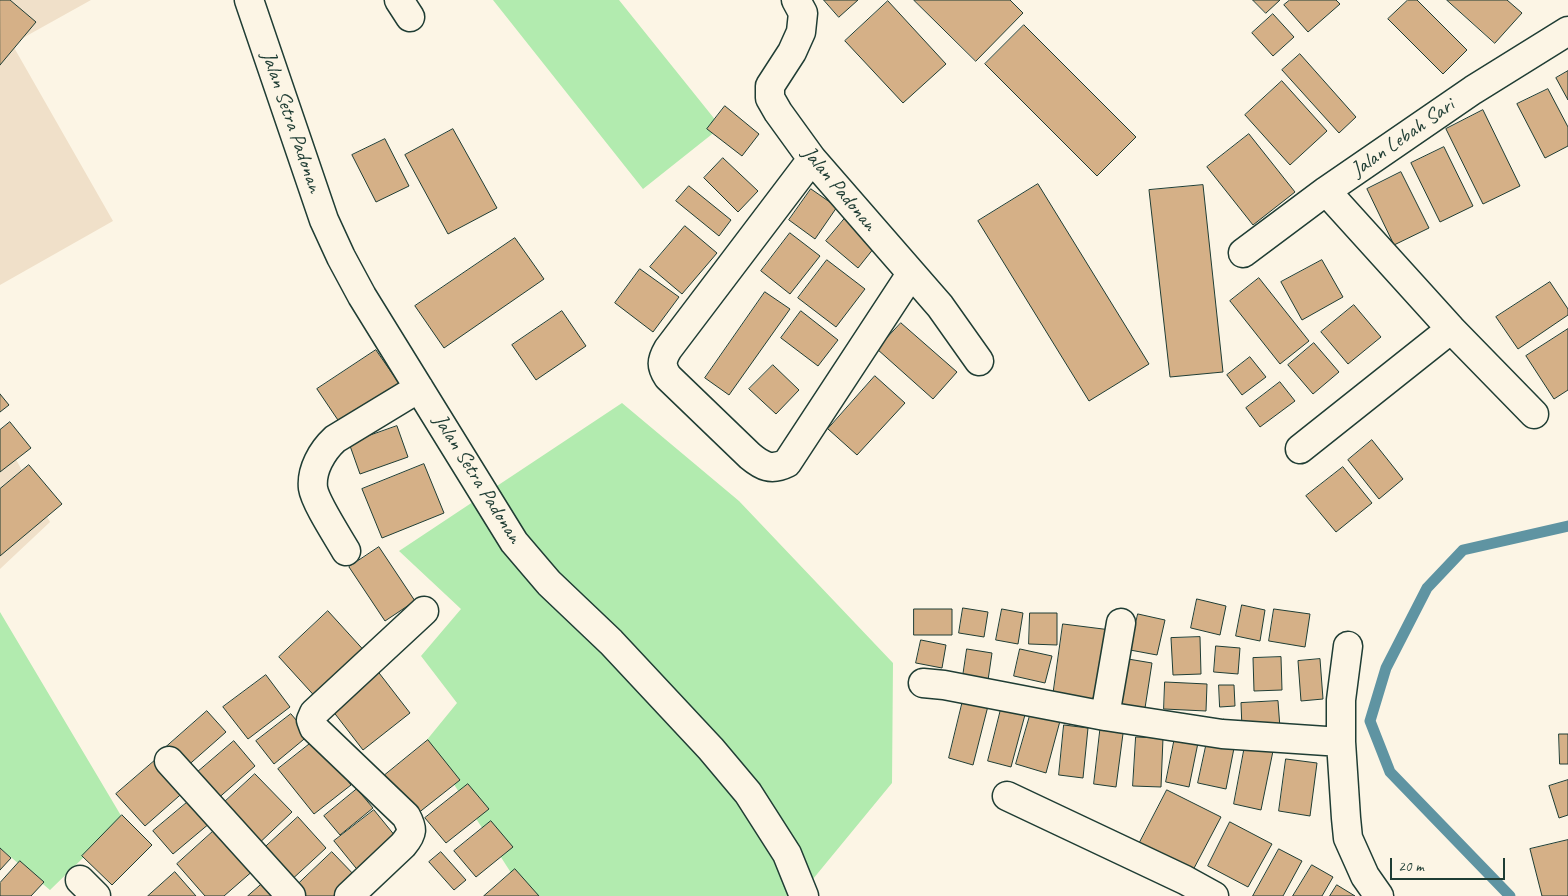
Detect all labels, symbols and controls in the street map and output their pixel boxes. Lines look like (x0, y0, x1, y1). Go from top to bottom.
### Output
street label: Jalan Setra Padonan (255, 48, 327, 196)
street label: Jalan Lebah Sari (1346, 93, 1460, 183)
street label: Jalan Padonan (796, 141, 882, 237)
street label: Jalan Setra Padonan (427, 410, 527, 548)
scale bar (1393, 848, 1508, 880)
text: 20 m (1398, 857, 1424, 876)

